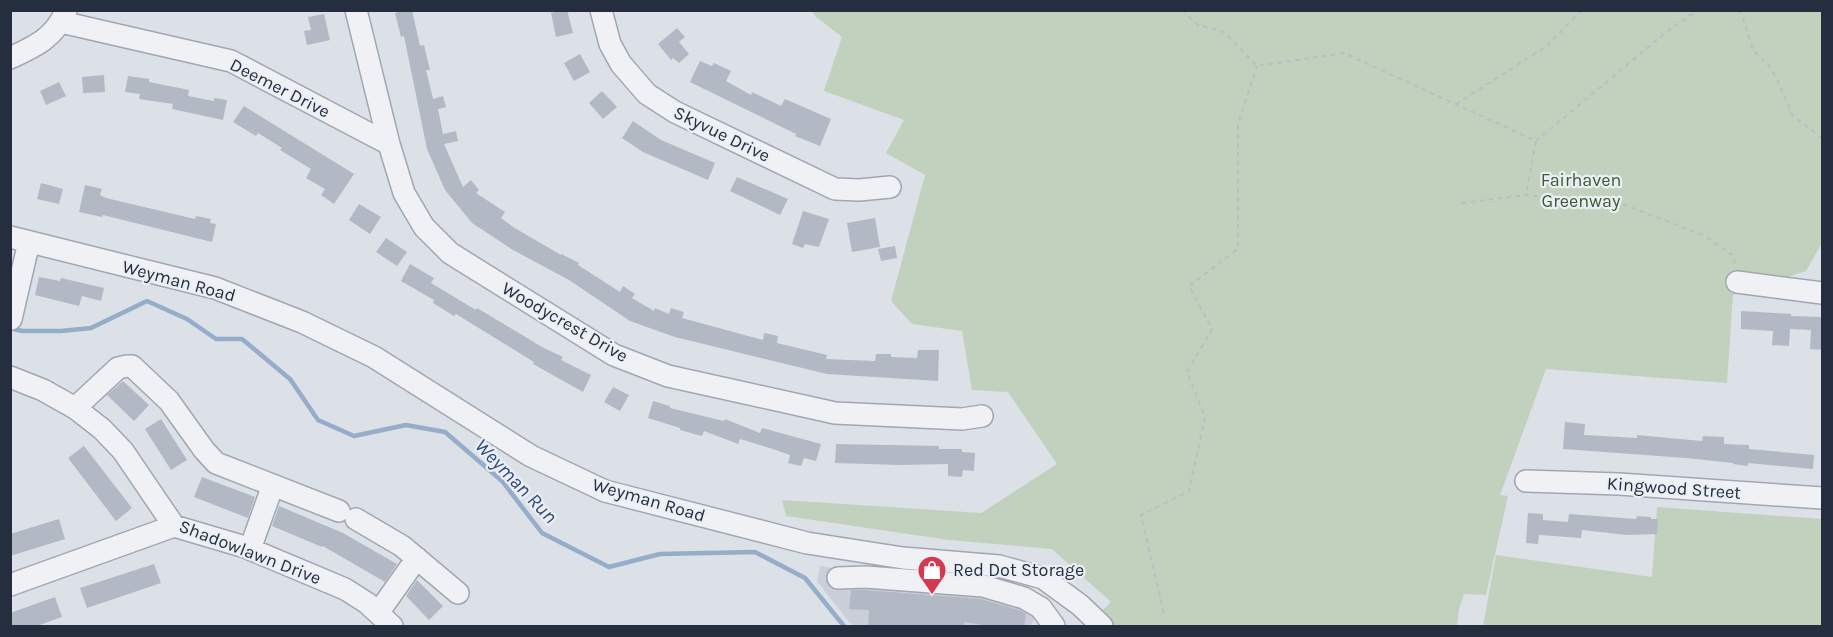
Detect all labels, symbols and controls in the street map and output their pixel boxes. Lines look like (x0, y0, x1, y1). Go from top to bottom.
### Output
street label: Deemer Drive (226, 53, 334, 123)
street label: Skyvue Drive (670, 101, 774, 167)
park label: Fairhaven Greenway (1541, 169, 1621, 212)
street label: Weyman Road (120, 255, 238, 307)
street label: Woodycrest Drive (498, 277, 632, 367)
water label: Weyman Run (470, 434, 562, 528)
street label: Kingwood Street (1606, 472, 1742, 504)
street label: Weyman Road (590, 473, 708, 527)
street label: Shadowlawn Drive (176, 515, 324, 589)
shop icon: Red Dot Storage (916, 554, 948, 596)
place label: Red Dot Storage (953, 559, 1084, 581)

